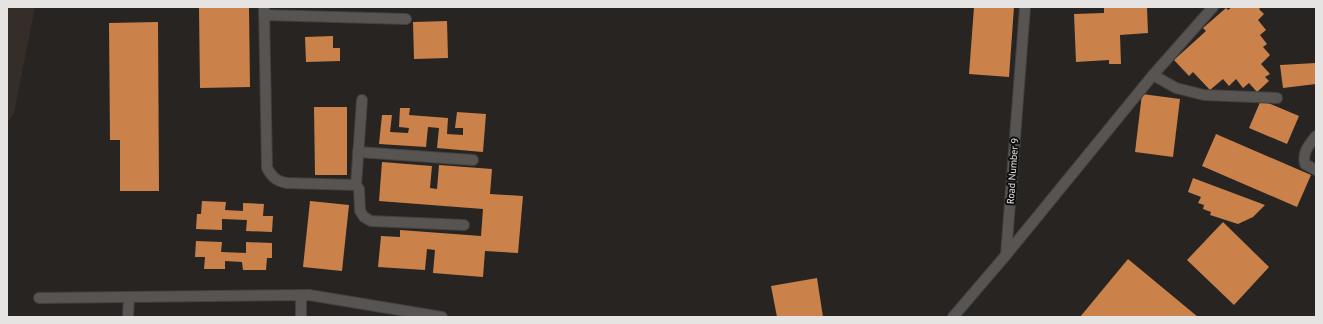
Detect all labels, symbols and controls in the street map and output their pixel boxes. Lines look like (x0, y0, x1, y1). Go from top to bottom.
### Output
street label: Road Number 9 (1004, 138, 1021, 204)

